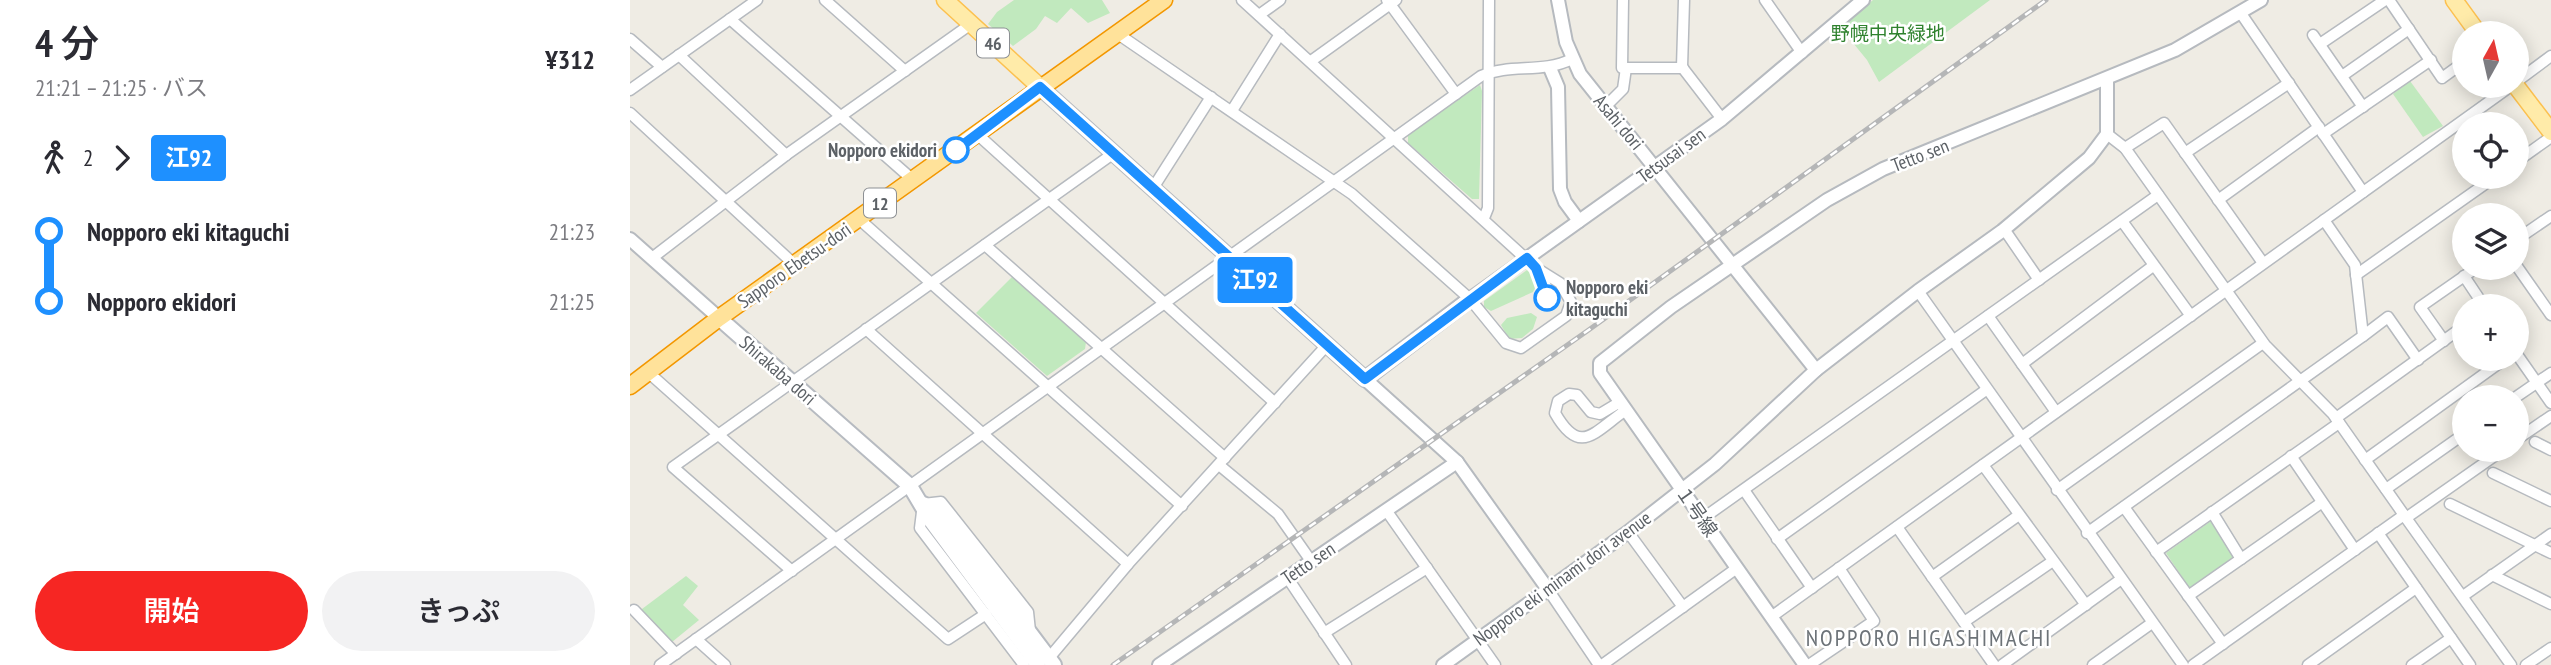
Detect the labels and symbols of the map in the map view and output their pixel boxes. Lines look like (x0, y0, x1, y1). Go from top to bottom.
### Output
park label: 野幌中央緑地 (1831, 21, 1945, 45)
north arrow (2452, 21, 2529, 98)
road number: 46 (977, 28, 1009, 58)
street label: Asahi dori (1589, 89, 1649, 155)
street label: Tetsusai sen (1632, 122, 1710, 188)
street label: Tetto sen (1888, 133, 1952, 177)
marker: Nopporo ekidori (943, 137, 969, 163)
place label: Nopporo ekidori (828, 138, 937, 162)
road number: 12 (864, 188, 896, 218)
street label: Sapporo Ebetsu-dori (733, 217, 855, 313)
line badge: 江92 (1215, 257, 1295, 303)
place label: Nopporo eki kitaguchi (1566, 275, 1648, 321)
marker: Nopporo eki kitaguchi (1534, 285, 1560, 311)
street label: Shirakaba dori (735, 330, 821, 410)
street label: １号線 (1671, 481, 1723, 541)
street label: Nopporo eki minami dori avenue (1468, 505, 1656, 651)
street label: Tetto sen (1277, 536, 1339, 590)
district label: NOPPORO HIGASHIMACHI (1806, 623, 2052, 652)

